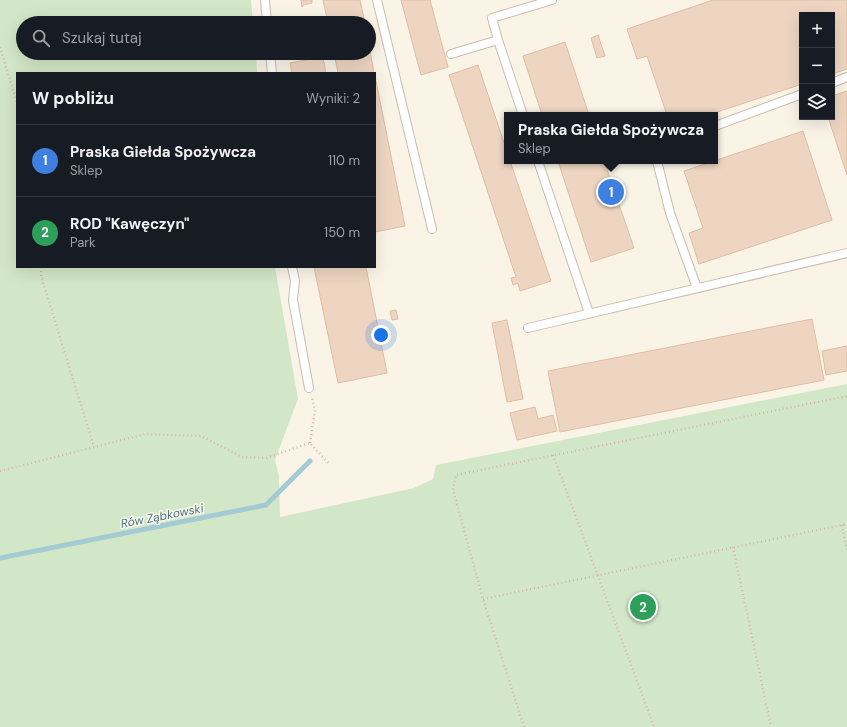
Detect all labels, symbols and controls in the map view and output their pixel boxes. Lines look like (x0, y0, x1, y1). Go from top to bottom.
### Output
map controls (799, 12, 835, 120)
button: + (799, 12, 835, 48)
search box (16, 16, 376, 60)
icon: search (30, 27, 52, 49)
text: Szukaj tutaj (62, 28, 142, 48)
button: − (799, 48, 835, 84)
button: layers (799, 84, 835, 120)
text: W pobliżu (32, 87, 114, 109)
text: Wyniki: 2 (306, 90, 360, 107)
popup (504, 112, 718, 164)
text: Praska Giełda Spożywcza (518, 120, 704, 140)
text: Sklep (518, 140, 551, 157)
text: Praska Giełda Spożywcza (70, 142, 256, 162)
text: 1 (43, 152, 47, 169)
text: 110 m (328, 152, 360, 169)
text: Sklep (70, 162, 103, 179)
pin: 1 (598, 177, 624, 207)
text: ROD "Kawęczyn" (70, 214, 189, 234)
text: 2 (41, 224, 49, 241)
text: 150 m (324, 224, 360, 241)
text: Park (70, 234, 96, 251)
your location (371, 325, 391, 345)
water label: Rów Ząbkowski (119, 500, 206, 532)
pin: 2 (630, 592, 656, 622)

